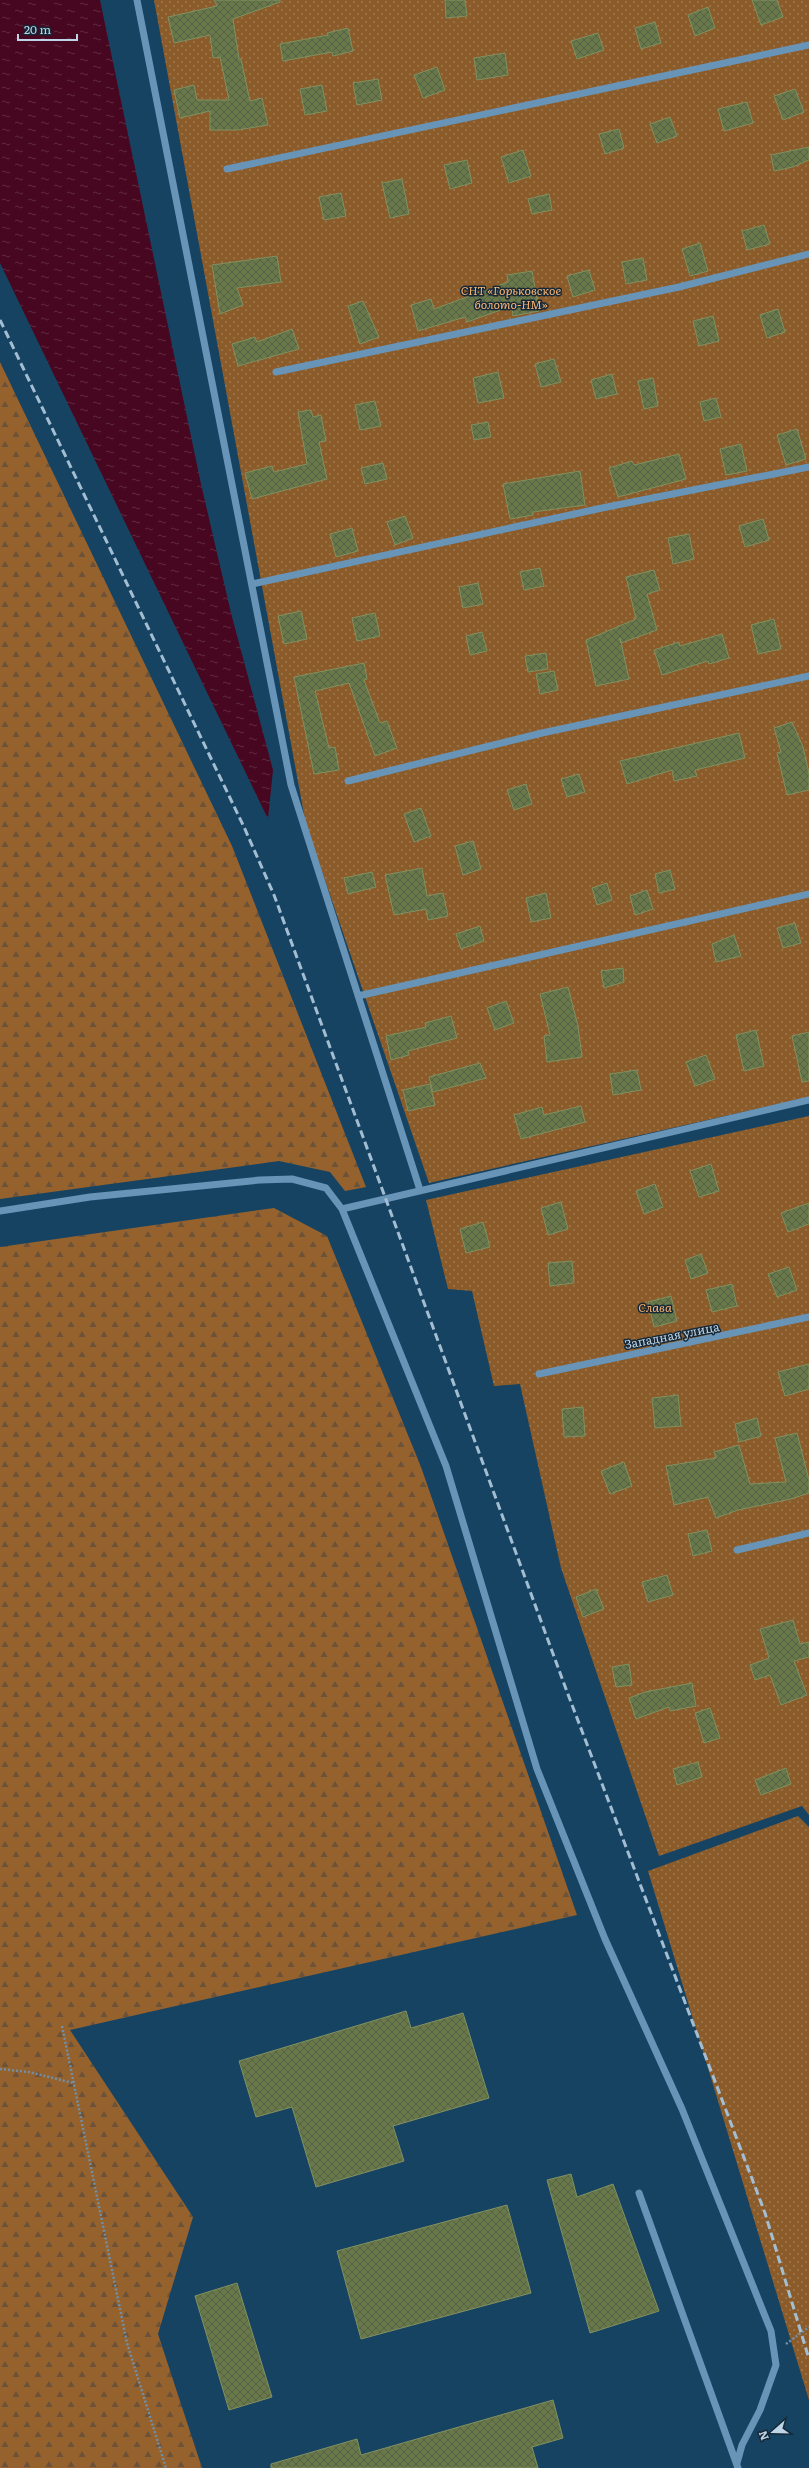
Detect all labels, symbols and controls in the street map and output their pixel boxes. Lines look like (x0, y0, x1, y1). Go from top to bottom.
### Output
scale bar (18, 16, 77, 42)
text: 20 m (24, 20, 51, 38)
park label: СНТ «Горьковское болото-НМ» (461, 281, 561, 313)
park label: Слава (638, 1298, 672, 1316)
street label: Западная улица (623, 1317, 721, 1353)
north arrow (753, 2412, 793, 2452)
text: N (754, 2429, 772, 2443)

